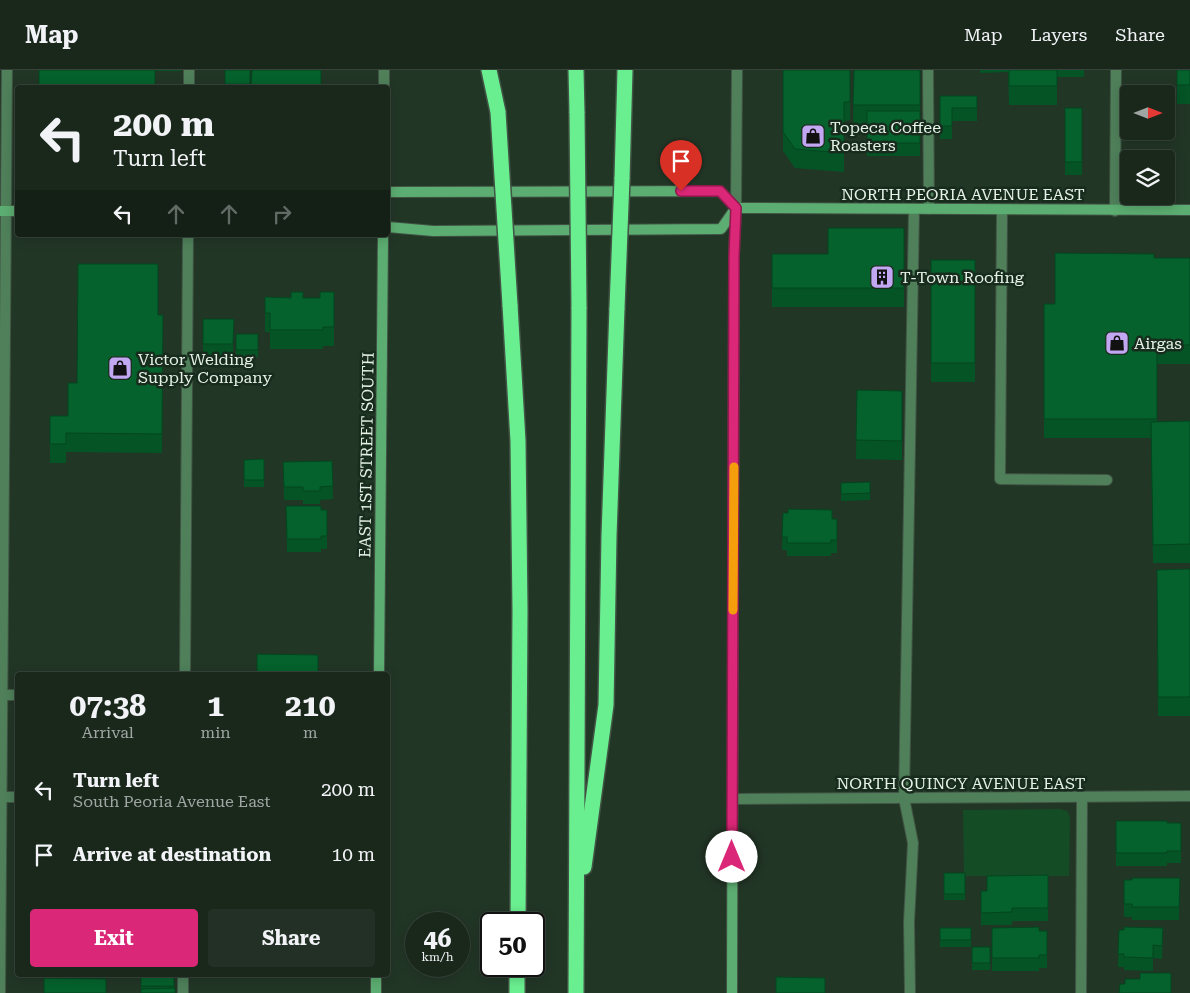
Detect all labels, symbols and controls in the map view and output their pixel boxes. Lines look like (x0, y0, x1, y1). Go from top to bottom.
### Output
text: Map (25, 21, 79, 49)
text: Map (964, 24, 1003, 45)
text: Layers (1031, 24, 1087, 45)
text: Share (1115, 24, 1165, 45)
north arrow (1120, 85, 1175, 140)
map controls (1120, 85, 1175, 205)
text: 200 m (113, 104, 214, 145)
icon: left (30, 105, 95, 170)
place label: Topeca Coffee Roasters (830, 118, 941, 155)
shop icon: Topeca Coffee Roasters (800, 123, 826, 149)
pin (660, 140, 702, 191)
text: Turn left (113, 146, 206, 171)
icon: arrive (667, 147, 695, 175)
button: layers (1120, 150, 1175, 205)
street label: NORTH PEORIA AVENUE EAST (841, 185, 1085, 204)
icon: left (109, 200, 137, 228)
icon: ahead (162, 200, 190, 228)
icon: ahead (215, 200, 243, 228)
icon: right (268, 200, 296, 228)
building icon: T-Town Roofing (869, 264, 895, 290)
place label: T-Town Roofing (900, 268, 1025, 287)
shop icon: Airgas (1104, 330, 1130, 356)
place label: Airgas (1134, 334, 1182, 353)
place label: Victor Welding Supply Company (138, 350, 272, 387)
street label: EAST 1ST STREET SOUTH (355, 352, 378, 558)
shop icon: Victor Welding Supply Company (107, 355, 133, 381)
text: 07:38 (69, 688, 146, 723)
text: 1 (207, 688, 224, 723)
text: 210 (285, 688, 335, 723)
text: Arrival (82, 723, 134, 742)
text: min (201, 723, 231, 742)
text: m (303, 723, 318, 742)
text: Turn left (73, 769, 159, 792)
street label: NORTH QUINCY AVENUE EAST (836, 774, 1086, 793)
icon: left (30, 776, 58, 804)
text: 200 m (321, 778, 375, 801)
text: South Peoria Avenue East (73, 792, 270, 811)
position arrow (705, 830, 757, 882)
icon: arrive (30, 841, 58, 869)
text: Arrive at destination (73, 843, 271, 866)
text: 10 m (332, 843, 375, 866)
button: Exit (30, 909, 198, 967)
button: Share (208, 909, 375, 967)
speed limit sign: 50 (480, 912, 545, 977)
text: 46 (423, 924, 452, 953)
text: km/h (421, 950, 454, 964)

